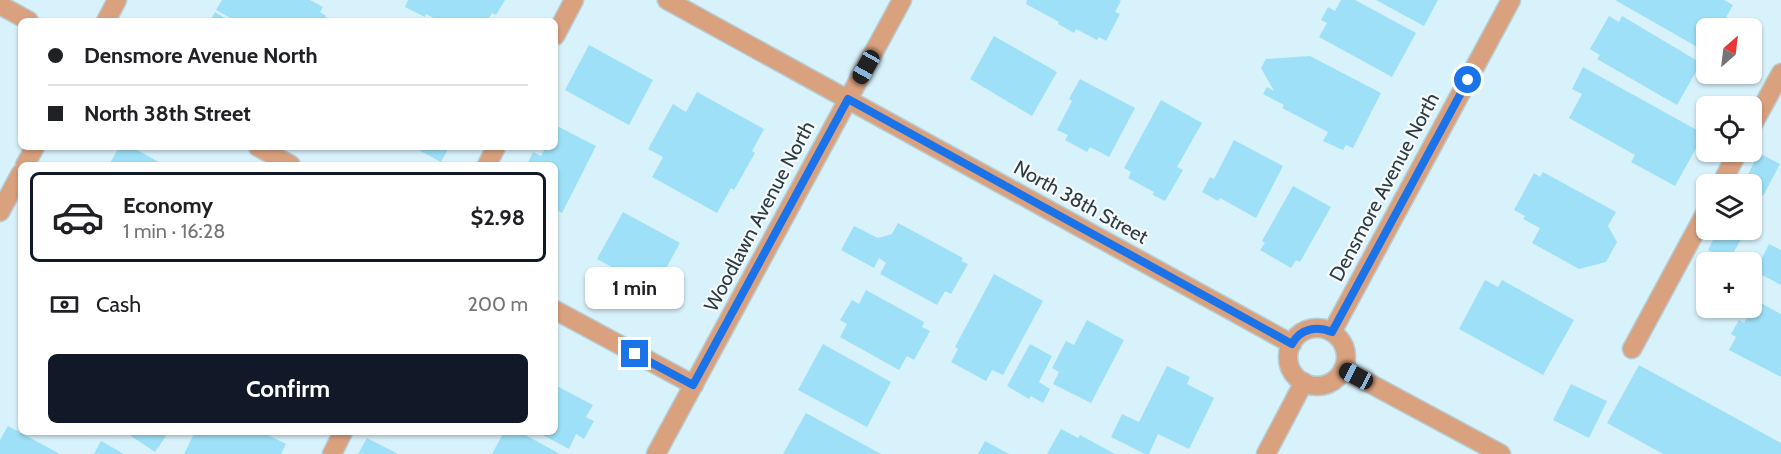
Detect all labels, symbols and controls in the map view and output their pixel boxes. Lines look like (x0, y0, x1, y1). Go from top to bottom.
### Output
north arrow (1696, 18, 1762, 84)
map controls (1696, 18, 1762, 318)
text: Densmore Avenue North (84, 42, 318, 69)
car (849, 47, 883, 87)
route start (1454, 66, 1481, 93)
street label: Densmore Avenue North (1324, 89, 1444, 285)
button: locate (1696, 96, 1762, 162)
text: North 38th Street (84, 100, 251, 127)
street label: Woodlawn Avenue North (699, 117, 819, 315)
street label: North 38th Street (1010, 155, 1152, 249)
button: layers (1696, 174, 1762, 240)
icon: car (51, 190, 105, 244)
text: Economy (123, 192, 213, 219)
text: $2.98 (470, 204, 525, 231)
text: 1 min · 16:28 (123, 219, 225, 243)
button: + (1696, 252, 1762, 318)
callout: 1 min (586, 267, 684, 309)
text: 1 min (612, 276, 657, 300)
icon: cash (48, 288, 81, 321)
text: Cash (96, 291, 141, 318)
text: 200 m (468, 292, 528, 316)
route end (621, 340, 648, 367)
button: Confirm (48, 354, 528, 423)
car (1336, 360, 1376, 392)

